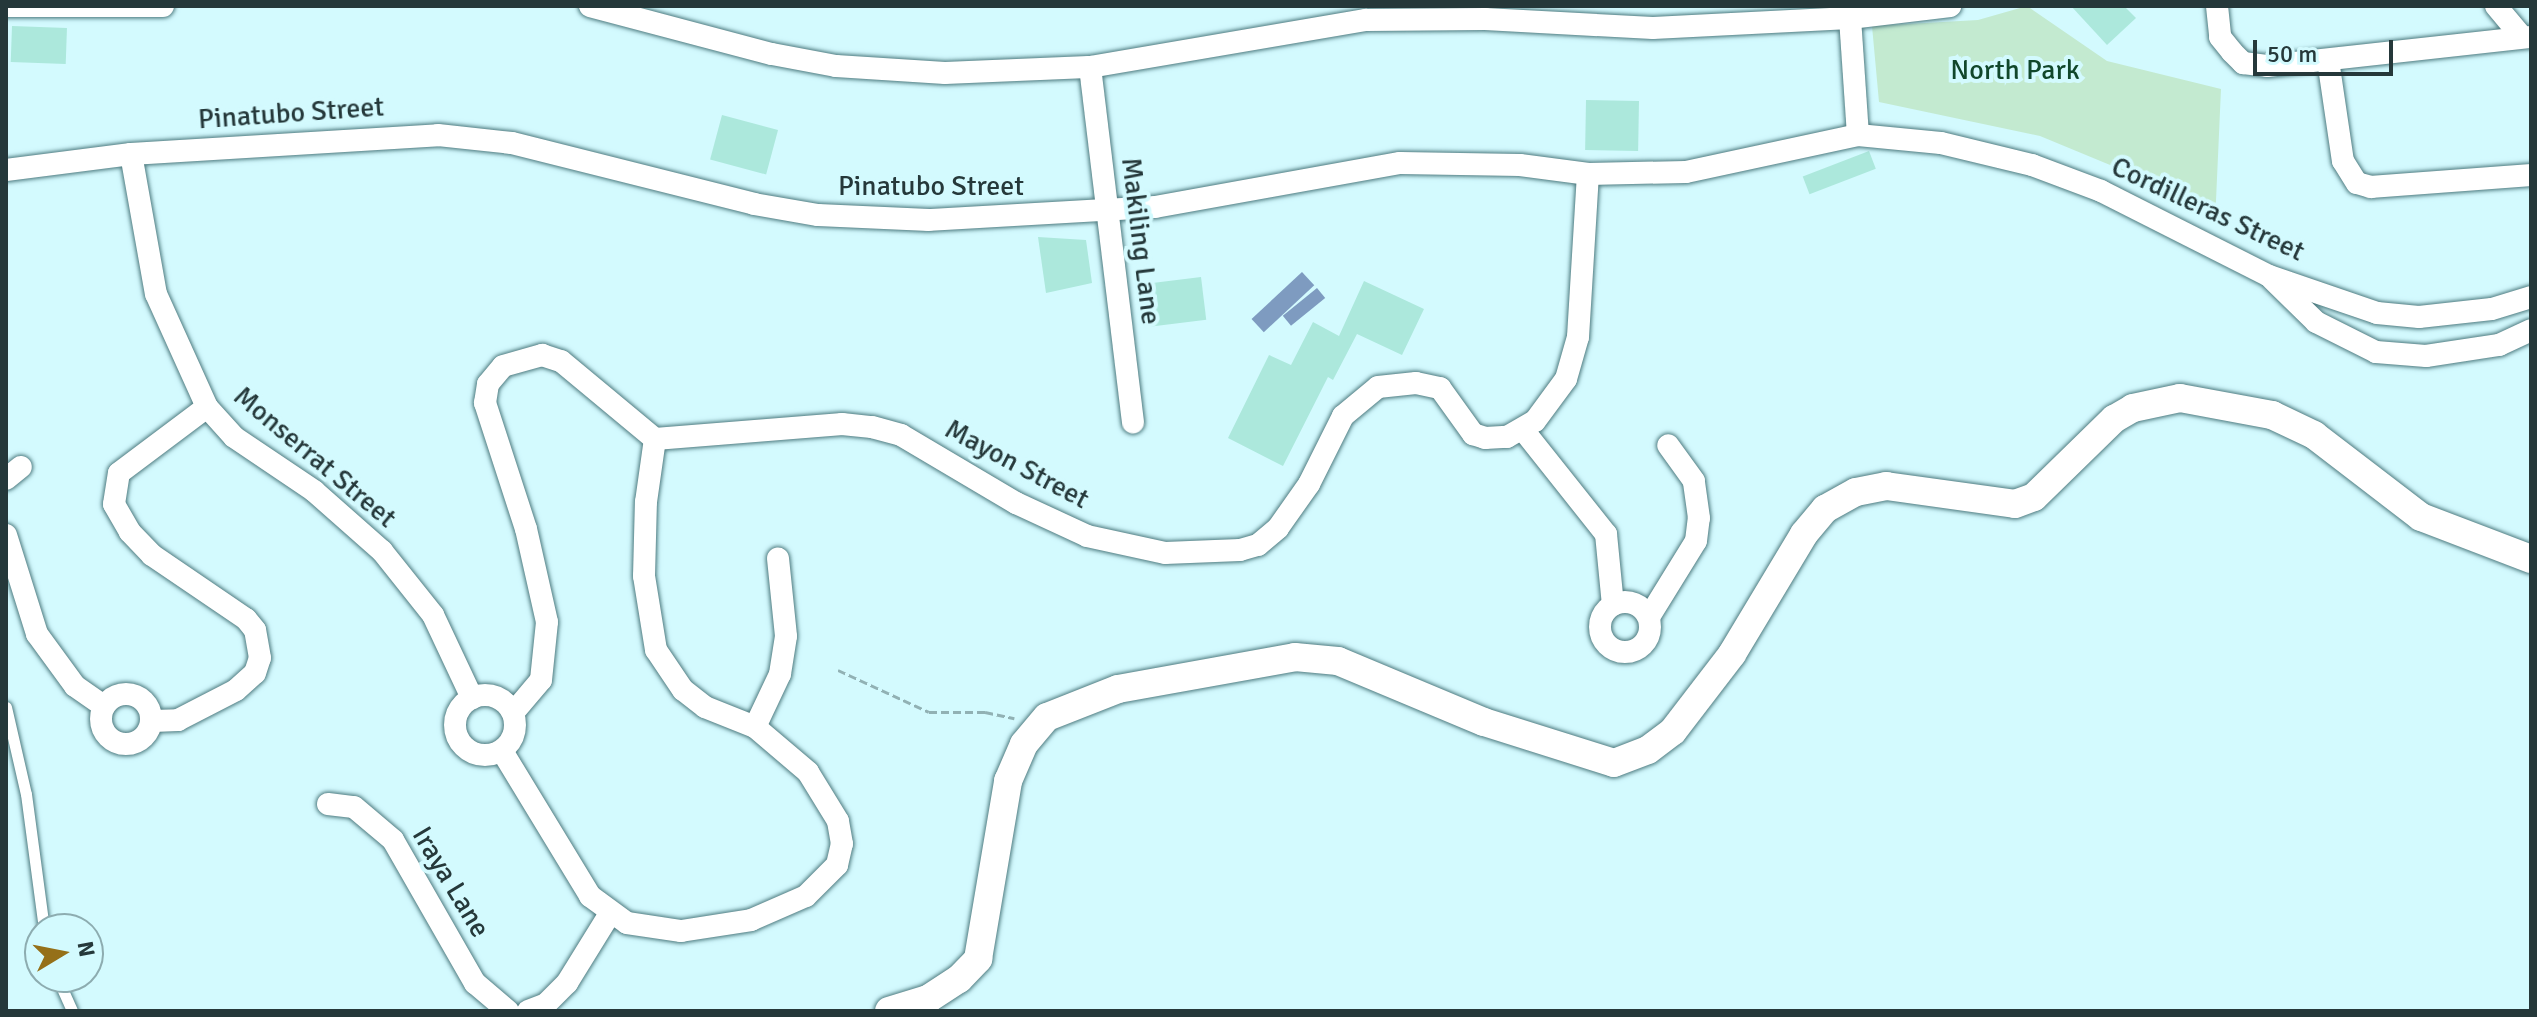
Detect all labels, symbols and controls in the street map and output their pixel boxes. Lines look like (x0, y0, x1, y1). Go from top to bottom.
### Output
scale bar (2257, 24, 2397, 74)
text: 50 m (2267, 39, 2317, 69)
park label: North Park (1950, 53, 2080, 87)
street label: Pinatubo Street (197, 90, 385, 136)
street label: Cordilleras Street (2106, 150, 2310, 268)
street label: Makiling Lane (1114, 156, 1168, 326)
street label: Pinatubo Street (838, 169, 1024, 203)
street label: Monserrat Street (227, 379, 403, 535)
street label: Mayon Street (939, 412, 1095, 516)
street label: Iraya Lane (405, 821, 497, 943)
north arrow (24, 913, 104, 993)
text: N (72, 939, 101, 959)

